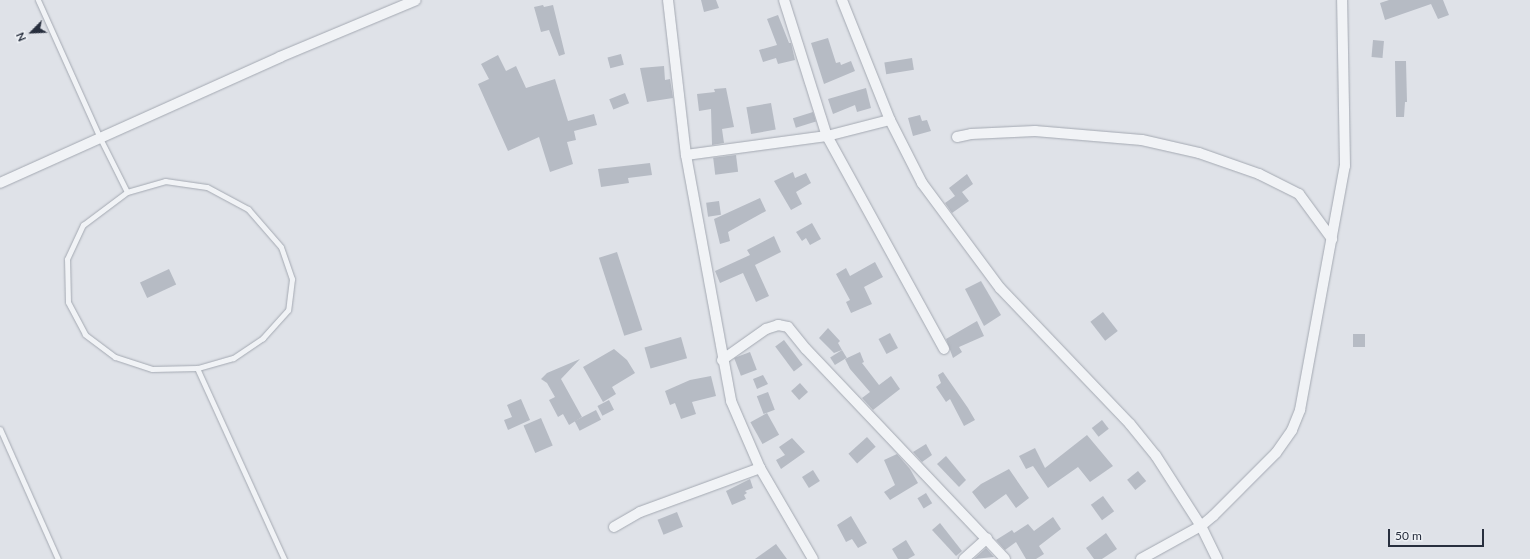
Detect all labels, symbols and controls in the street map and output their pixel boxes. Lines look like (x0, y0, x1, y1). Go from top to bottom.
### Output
north arrow (12, 12, 52, 52)
text: N (13, 31, 28, 44)
scale bar (1390, 521, 1486, 547)
text: 50 m (1395, 528, 1422, 543)

